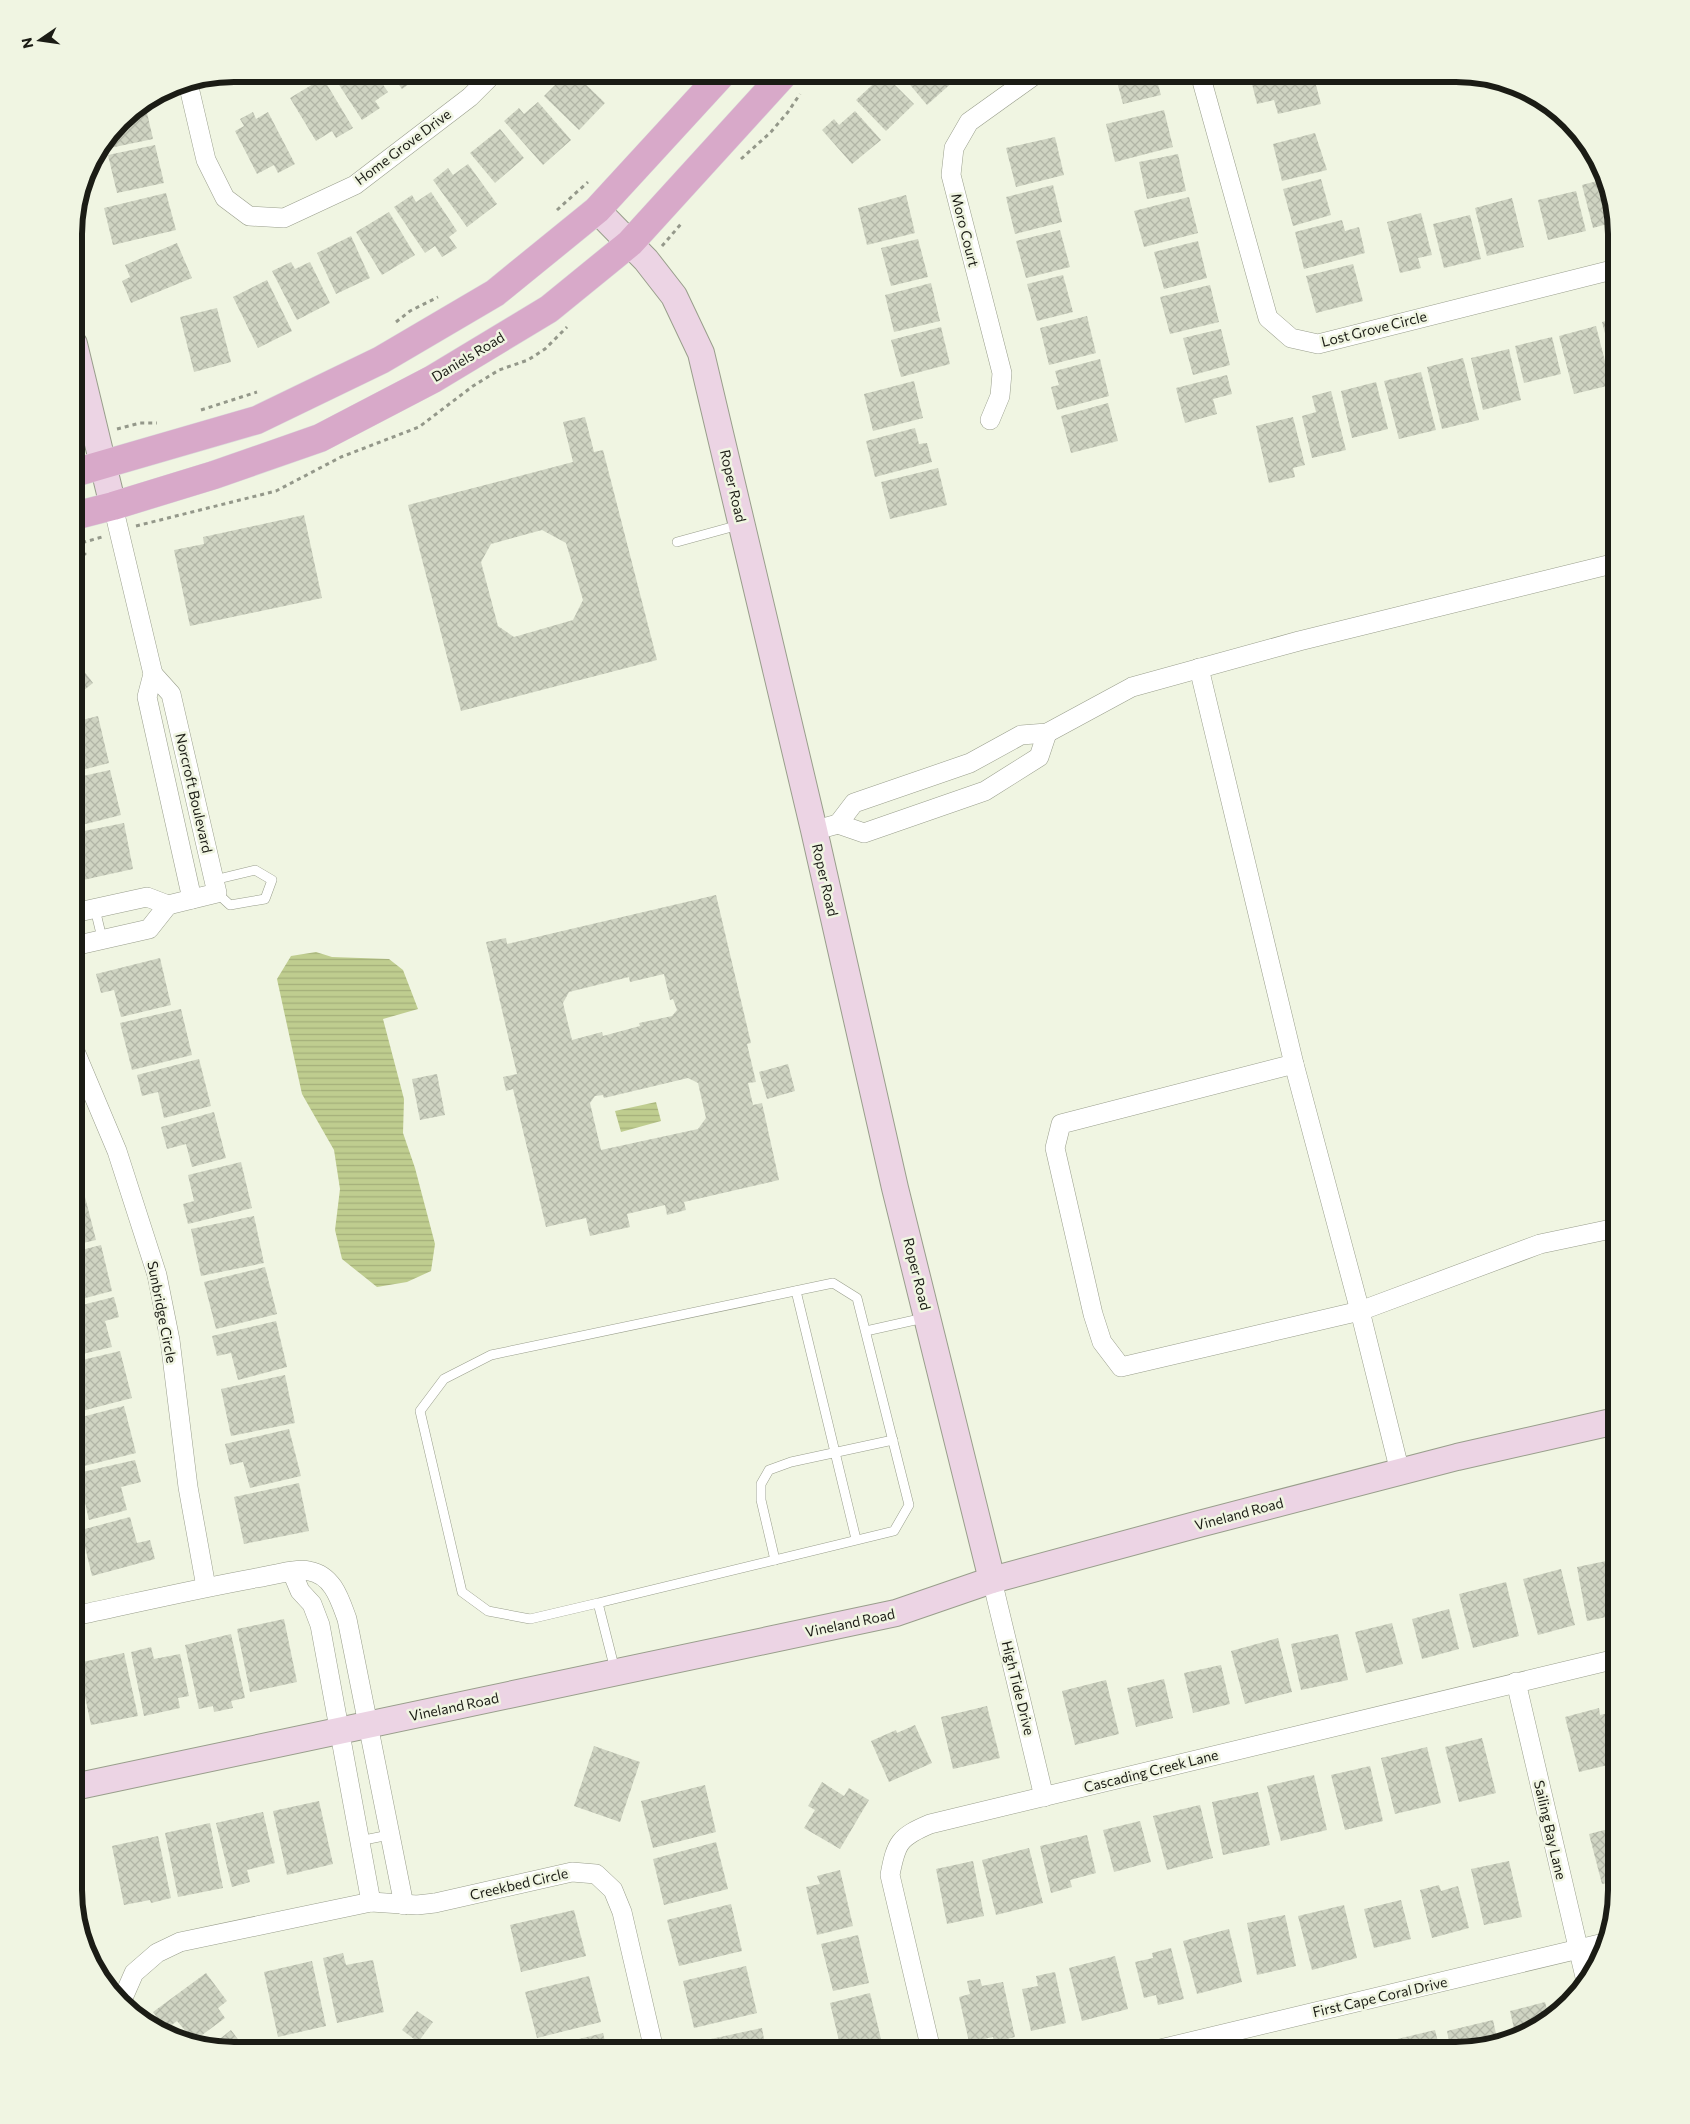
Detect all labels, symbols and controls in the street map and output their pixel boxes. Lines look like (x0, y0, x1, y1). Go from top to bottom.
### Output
north arrow (15, 15, 65, 65)
text: N (17, 36, 36, 50)
street label: Home Grove Drive (351, 105, 454, 188)
street label: Moro Court (948, 191, 983, 269)
street label: Lost Grove Circle (1319, 307, 1428, 350)
street label: Daniels Road (428, 328, 507, 385)
street label: Roper Road (717, 448, 750, 524)
street label: Norcroft Boulevard (172, 731, 217, 855)
street label: Roper Road (809, 842, 842, 918)
street label: Roper Road (900, 1236, 935, 1312)
street label: Sunbridge Circle (144, 1259, 181, 1364)
street label: Vineland Road (1193, 1494, 1285, 1534)
street label: Vineland Road (804, 1605, 896, 1640)
street label: High Tide Drive (999, 1639, 1038, 1737)
street label: Vineland Road (408, 1689, 500, 1724)
street label: Cascading Creek Lane (1082, 1746, 1220, 1795)
street label: Sailing Bay Lane (1531, 1779, 1570, 1881)
street label: Creekbed Circle (468, 1864, 570, 1903)
street label: First Cape Coral Drive (1311, 1973, 1449, 2020)

